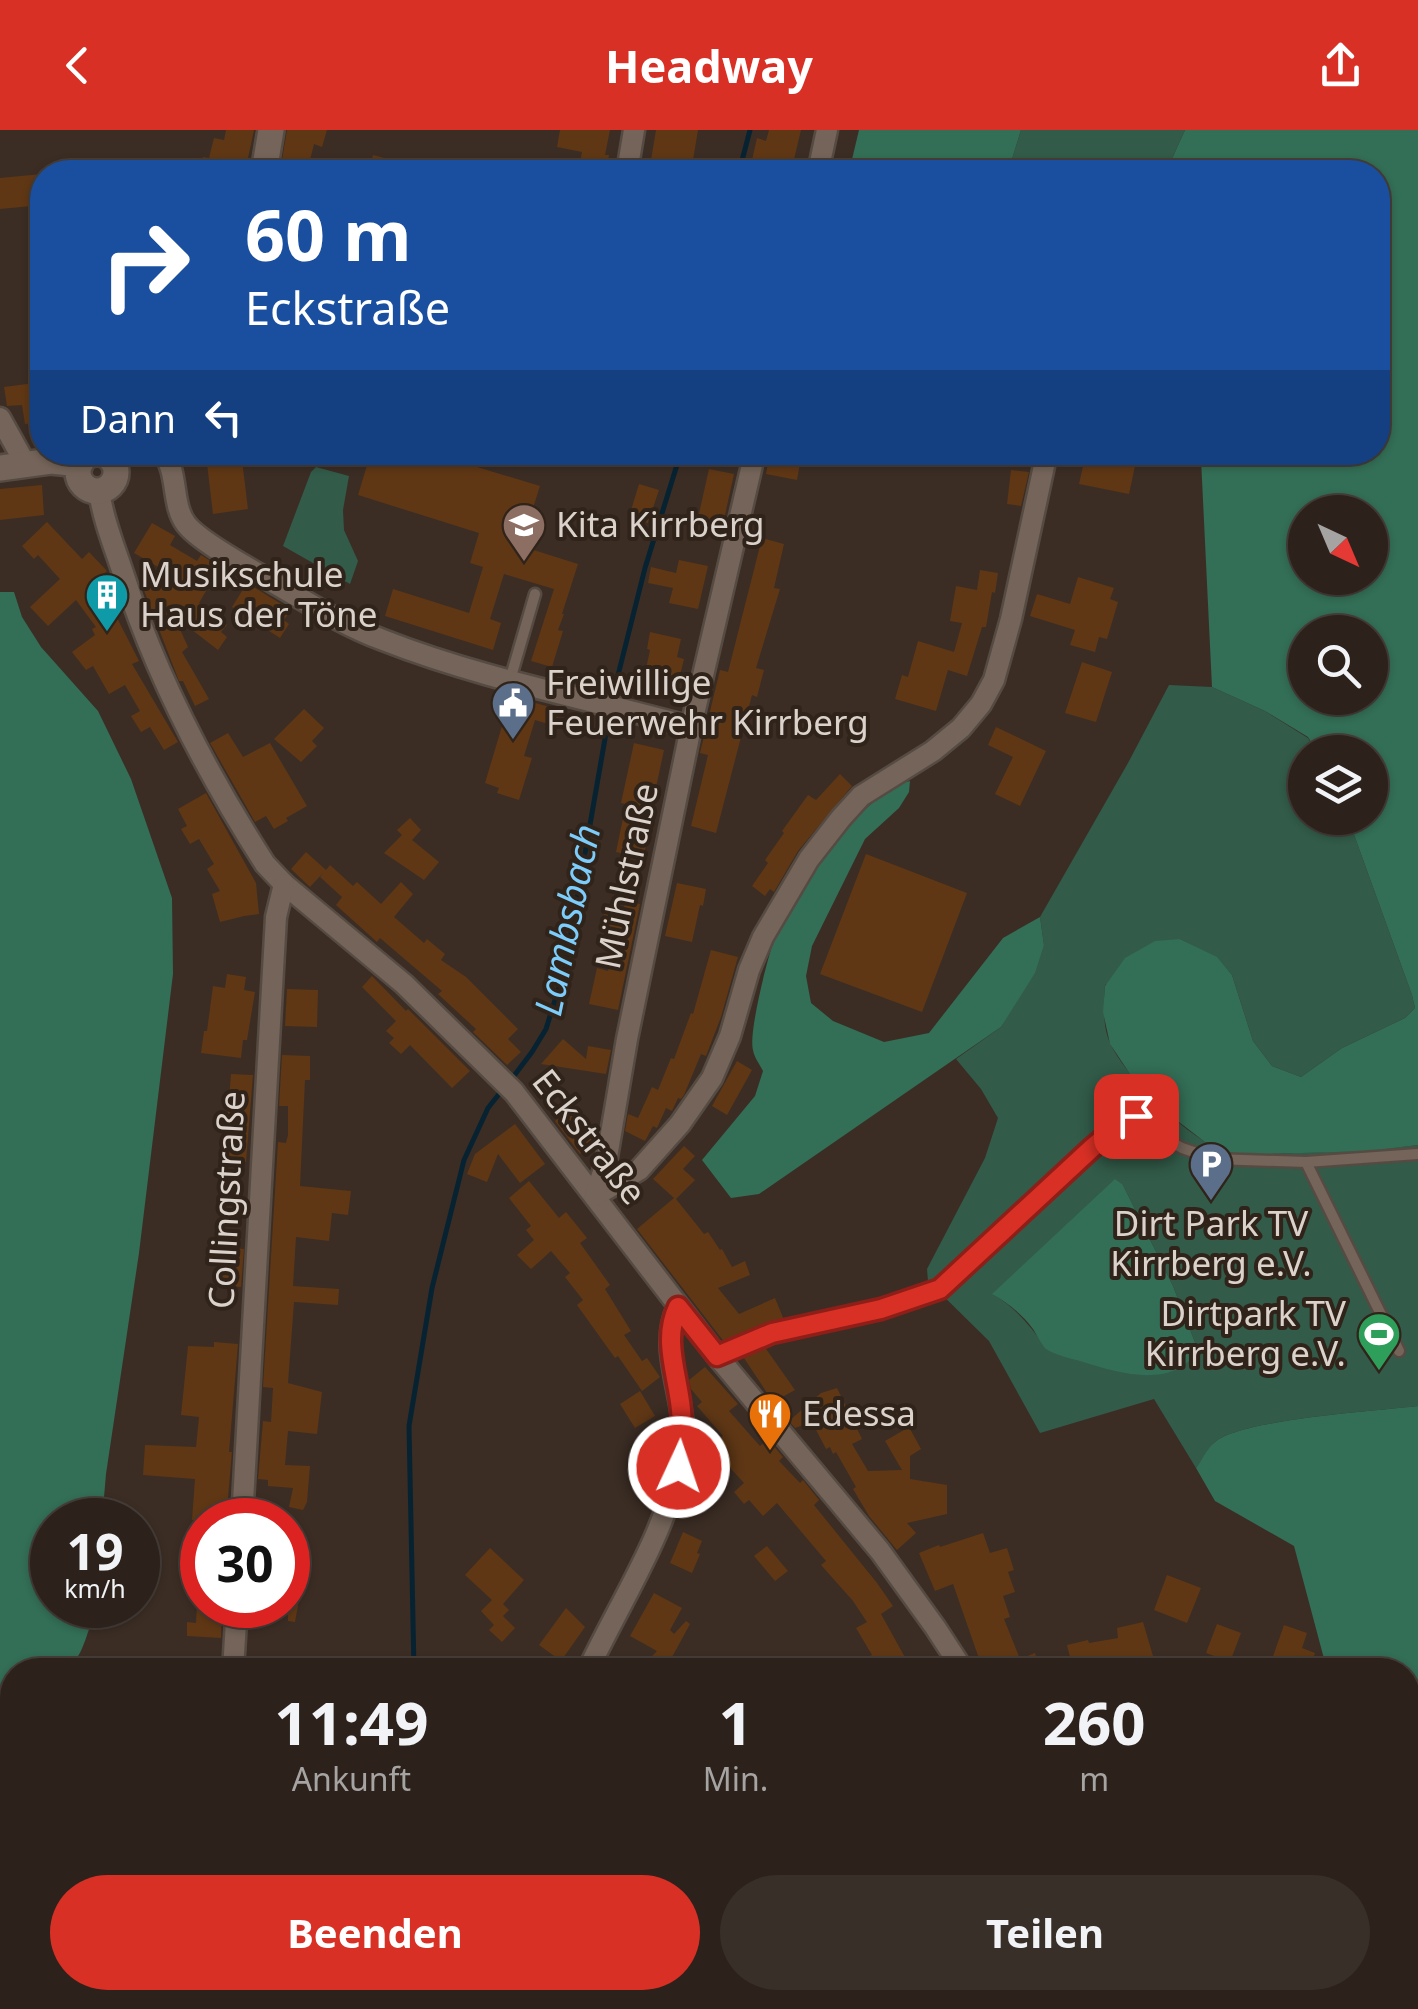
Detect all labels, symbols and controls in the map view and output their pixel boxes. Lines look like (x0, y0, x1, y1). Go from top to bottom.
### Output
text: Headway (605, 35, 813, 96)
icon: back (50, 38, 105, 93)
icon: share (1313, 38, 1368, 93)
text: 60 m (245, 186, 412, 282)
icon: right (80, 200, 210, 330)
text: Eckstraße (245, 277, 450, 338)
icon: left (196, 390, 251, 445)
text: Dann (80, 392, 176, 444)
north arrow (1288, 495, 1388, 595)
map controls (1288, 495, 1388, 835)
place label: Kita Kirrberg (556, 500, 765, 547)
school or university icon: Kita Kirrberg (501, 502, 547, 563)
place label: Musikschule Haus der Töne (140, 550, 377, 637)
building icon: Musikschule Haus der Töne (84, 572, 130, 633)
button: search (1288, 615, 1388, 715)
place label: Freiwillige Feuerwehr Kirrberg (546, 658, 869, 745)
public building icon: Freiwillige Feuerwehr Kirrberg (490, 680, 536, 741)
button: layers (1288, 735, 1388, 835)
street label: Mühlstraße (583, 779, 668, 973)
water label: Lambsbach (520, 819, 612, 1020)
street label: Eckstraße (523, 1059, 658, 1213)
pin (1094, 1074, 1179, 1159)
icon: arrive (1109, 1089, 1164, 1144)
street label: Collingstraße (196, 1090, 255, 1310)
parking icon: Dirt Park TV Kirrberg e.V. (1188, 1141, 1234, 1202)
place label: Dirt Park TV Kirrberg e.V. (1110, 1199, 1312, 1286)
place label: Dirtpark TV Kirrberg e.V. (1145, 1289, 1346, 1376)
sports icon: Dirtpark TV Kirrberg e.V. (1356, 1311, 1402, 1372)
place label: Edessa (802, 1389, 916, 1436)
restaurant icon: Edessa (747, 1391, 793, 1452)
position arrow (627, 1415, 731, 1519)
speed limit sign: 30 (180, 1498, 310, 1628)
text: 19 (66, 1517, 124, 1585)
text: km/h (64, 1571, 126, 1605)
text: 11:49 (274, 1681, 428, 1763)
text: 1 (718, 1681, 753, 1763)
text: 260 (1043, 1681, 1146, 1763)
text: Ankunft (292, 1757, 411, 1800)
text: Min. (703, 1757, 768, 1800)
text: m (1079, 1757, 1109, 1800)
button: Beenden (50, 1875, 700, 1990)
button: Teilen (720, 1875, 1370, 1990)

